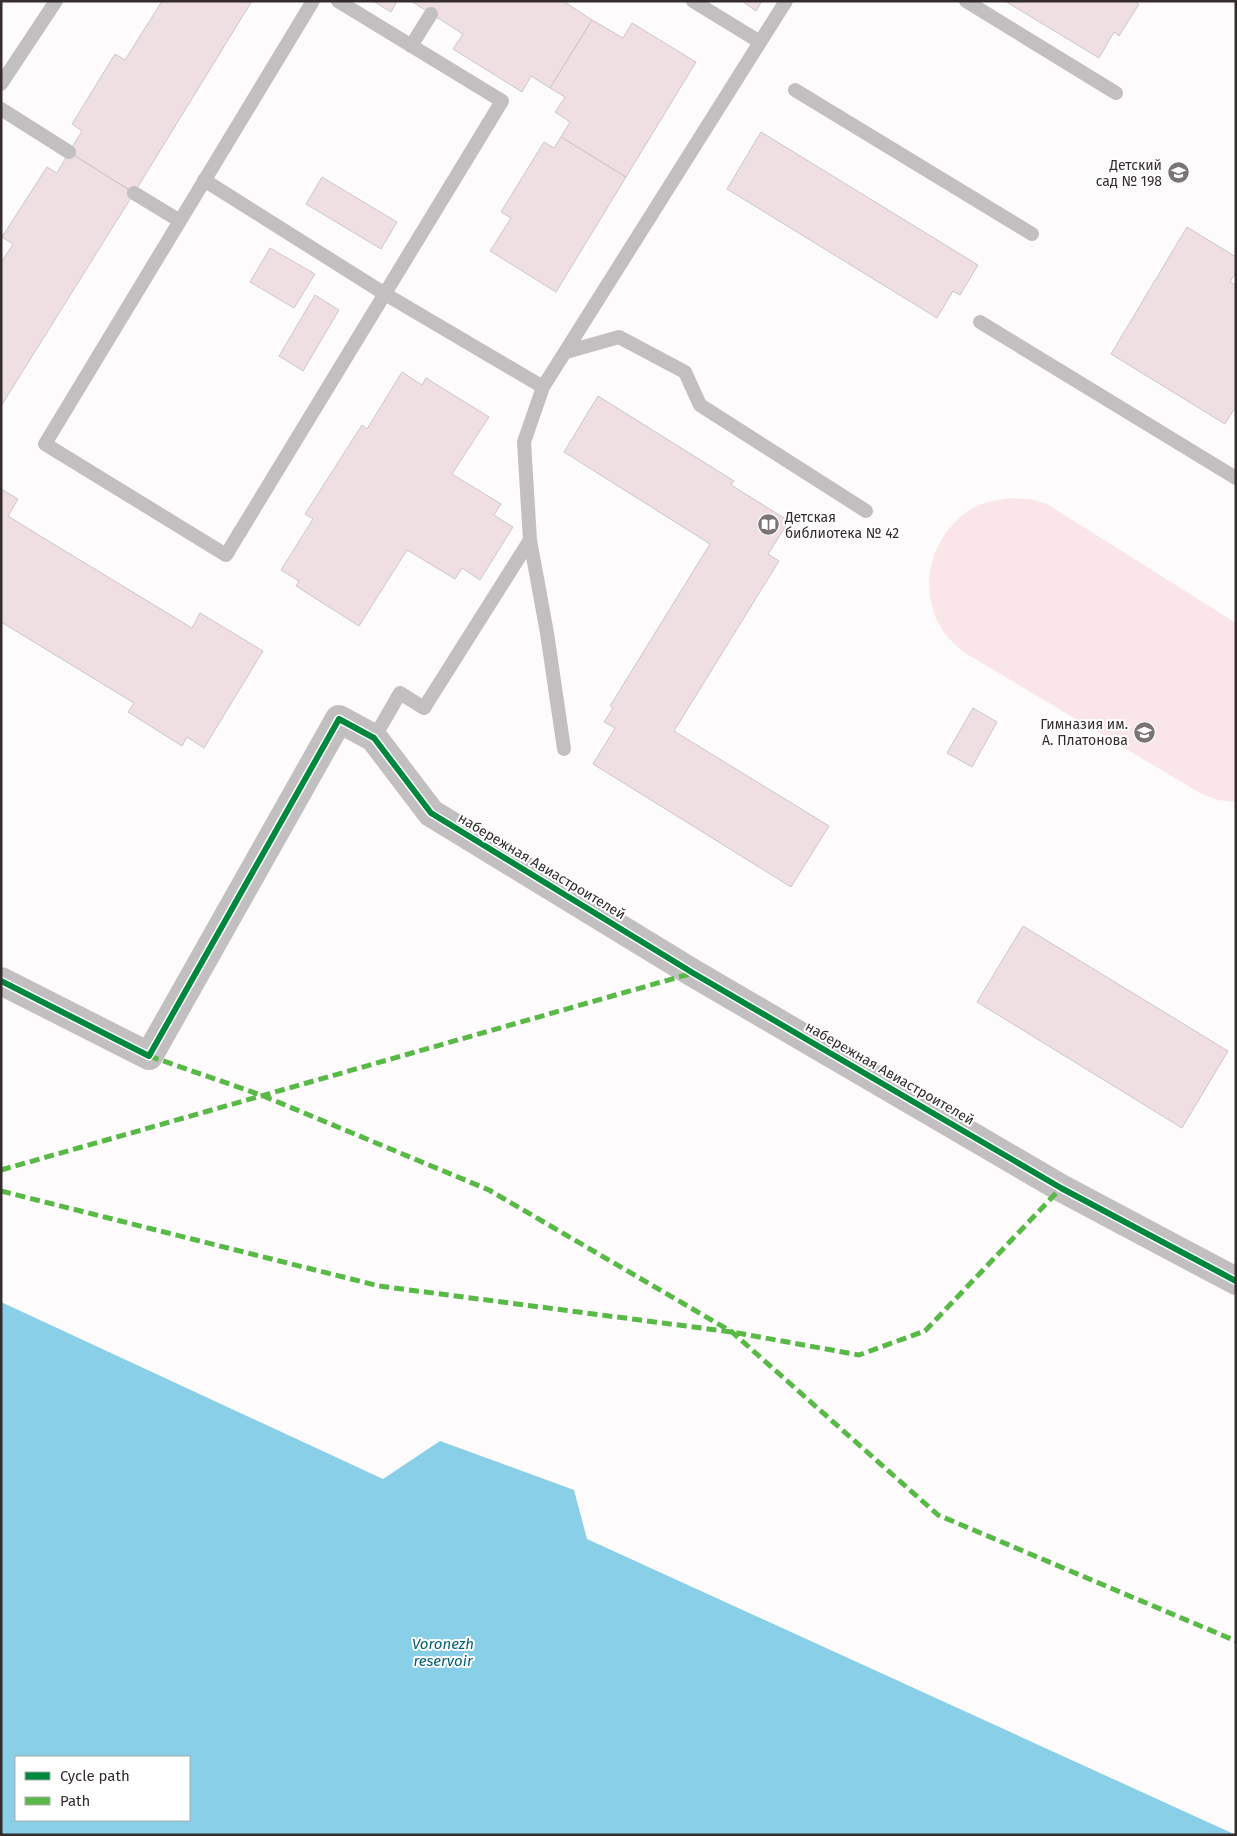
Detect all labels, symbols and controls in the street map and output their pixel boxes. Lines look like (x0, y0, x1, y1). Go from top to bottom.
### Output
place label: Детский сад № 198 (1096, 157, 1162, 190)
school or university icon: Детский сад № 198 (1166, 161, 1190, 185)
place label: Детская библиотека № 42 (784, 509, 899, 542)
library icon: Детская библиотека № 42 (757, 513, 781, 537)
place label: Гимназия им. А. Платонова (1040, 716, 1128, 749)
school or university icon: Гимназия им. А. Платонова (1132, 720, 1156, 744)
street label: набережная Авиастроителей (455, 810, 629, 923)
street label: набережная Авиастроителей (802, 1018, 977, 1129)
water label: Voronezh reservoir (412, 1635, 474, 1670)
legend (15, 1756, 190, 1821)
text: Cycle path (60, 1767, 130, 1785)
text: Path (60, 1792, 90, 1810)

